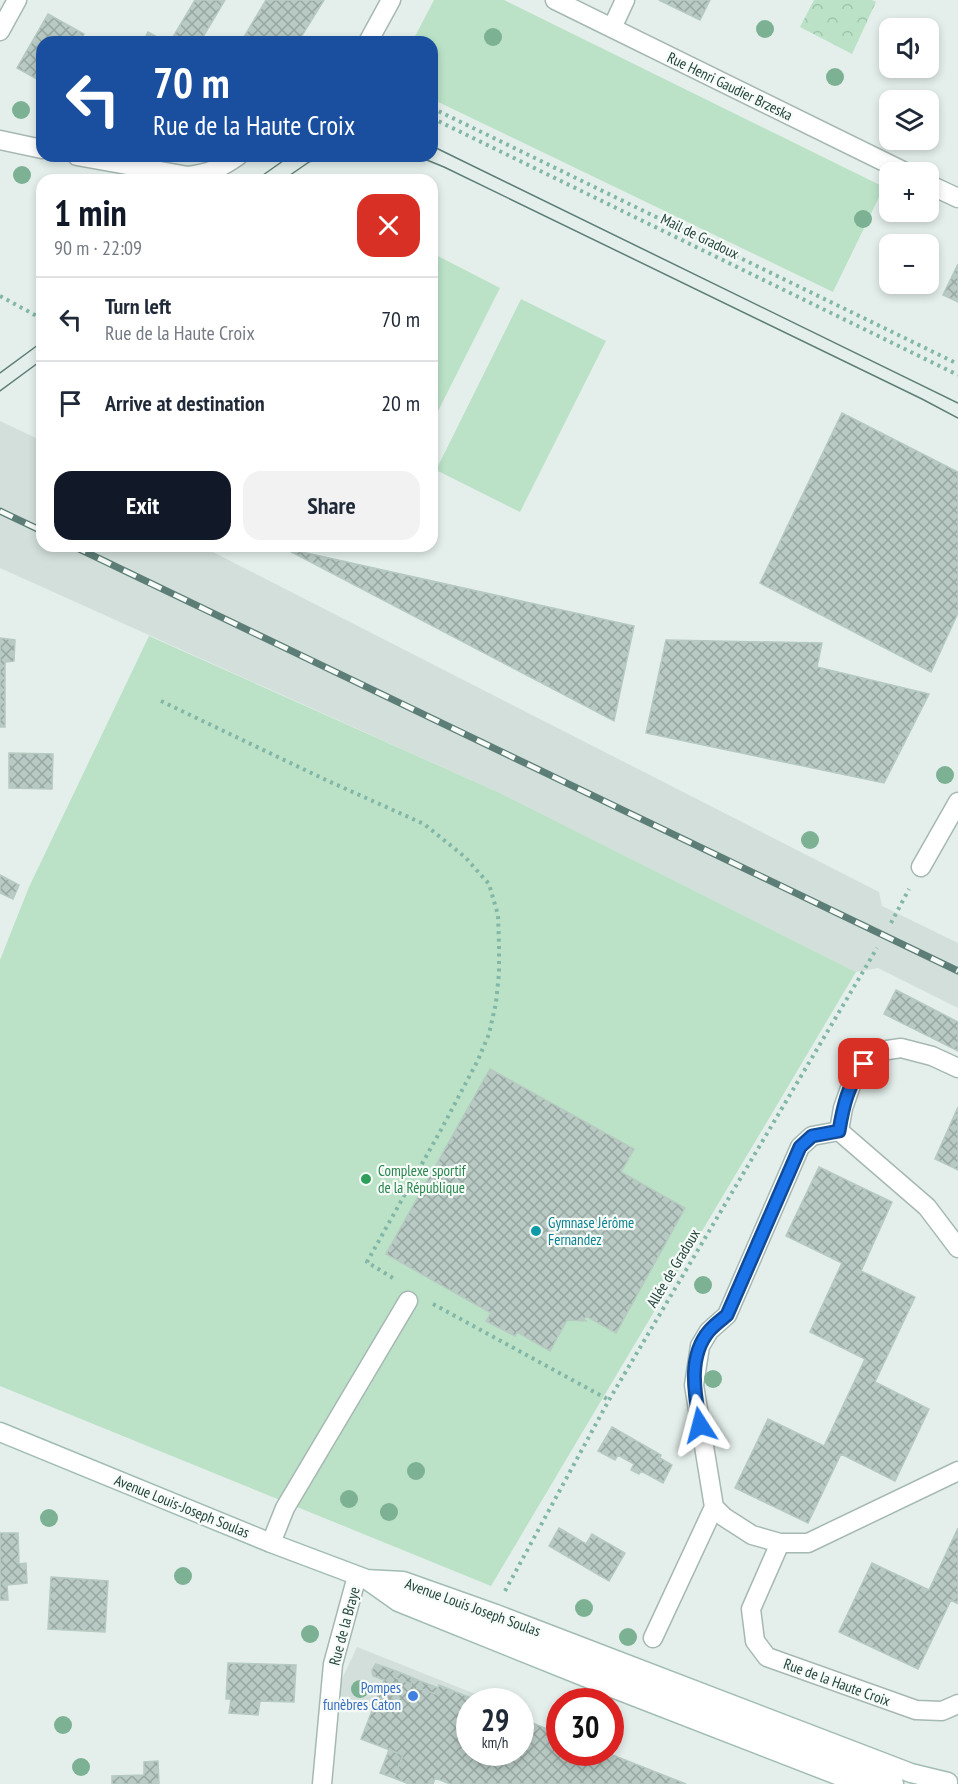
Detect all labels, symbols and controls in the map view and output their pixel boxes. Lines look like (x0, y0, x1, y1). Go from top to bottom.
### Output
map controls (879, 18, 939, 294)
button: sound (879, 18, 939, 78)
street label: Rue Henri Gaudier Brzeska (664, 47, 796, 125)
text: 70 m (153, 55, 230, 110)
icon: left (54, 60, 132, 138)
button: layers (879, 90, 939, 150)
text: Rue de la Haute Croix (153, 108, 355, 142)
button: + (879, 162, 939, 222)
text: 1 min (54, 189, 127, 236)
button: close (357, 194, 420, 257)
street label: Mail de Gradoux (658, 209, 742, 263)
button: − (879, 234, 939, 294)
text: 90 m · 22:09 (54, 235, 142, 261)
text: Turn left (105, 292, 171, 320)
icon: left (54, 303, 87, 336)
text: 70 m (381, 305, 420, 333)
text: Rue de la Haute Croix (105, 320, 255, 346)
icon: arrive (54, 387, 87, 420)
text: Arrive at destination (105, 389, 265, 417)
text: 20 m (381, 389, 420, 417)
button: Exit (54, 471, 231, 540)
button: Share (243, 471, 420, 540)
pin (838, 1038, 889, 1089)
icon: arrive (847, 1047, 880, 1080)
place label: Complexe sportif de la République (378, 1161, 467, 1197)
marker: Complexe sportif de la République (359, 1172, 373, 1186)
place label: Gymnase Jérôme Fernandez (548, 1213, 634, 1249)
marker: Gymnase Jérôme Fernandez (529, 1224, 543, 1238)
street label: Allée de Gradoux (642, 1225, 704, 1311)
position arrow (668, 1393, 732, 1457)
street label: Avenue Louis-Joseph Soulas (112, 1470, 252, 1542)
street label: Avenue Louis Joseph Soulas (403, 1574, 543, 1640)
street label: Rue de la Braye (324, 1585, 364, 1667)
street label: Rue de la Haute Croix (781, 1654, 893, 1710)
place label: Pompes funèbres Caton (323, 1678, 401, 1714)
speed limit sign: 30 (546, 1688, 624, 1766)
marker: Pompes funèbres Caton (406, 1689, 420, 1703)
text: 29 (481, 1700, 509, 1739)
text: km/h (482, 1733, 508, 1752)

